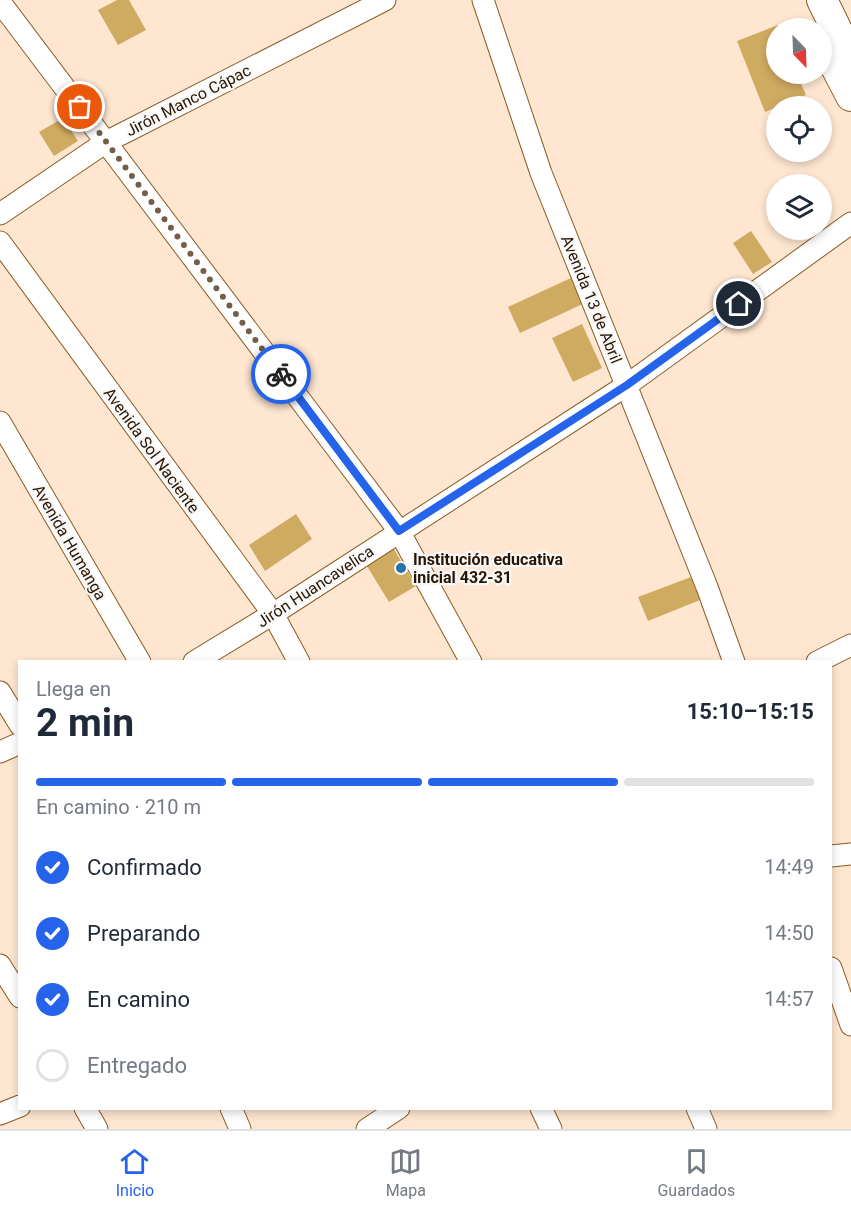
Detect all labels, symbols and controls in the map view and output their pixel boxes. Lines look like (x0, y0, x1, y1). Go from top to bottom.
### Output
north arrow (766, 18, 832, 84)
map controls (766, 18, 832, 240)
street label: Jirón Manco Cápac (122, 61, 254, 140)
pin (54, 81, 105, 132)
icon: bag (63, 90, 96, 123)
button: locate (766, 96, 832, 162)
button: layers (766, 174, 832, 240)
street label: Avenida 13 de Abril (557, 232, 626, 366)
pin (713, 278, 764, 329)
icon: home (722, 287, 755, 320)
courier (251, 344, 311, 404)
icon: bike (265, 358, 298, 391)
street label: Avenida Sol Naciente (100, 384, 204, 517)
street label: Avenida Humanga (29, 481, 110, 603)
street label: Jirón Huancavelica (253, 542, 377, 631)
place label: Institución educativa inicial 432-31 (413, 550, 564, 587)
marker: Institución educativa inicial 432-31 (394, 561, 408, 575)
text: Llega en (36, 677, 111, 701)
text: 15:10–15:15 (687, 699, 814, 724)
text: 2 min (36, 700, 134, 746)
text: En camino · 210 m (36, 795, 201, 819)
icon: check (36, 851, 69, 884)
text: Confirmado (87, 855, 202, 880)
text: 14:49 (764, 855, 814, 879)
icon: check (36, 917, 69, 950)
text: Preparando (87, 921, 200, 946)
text: 14:50 (764, 921, 814, 945)
icon: check (36, 983, 69, 1016)
text: En camino (87, 987, 190, 1012)
text: 14:57 (764, 987, 814, 1011)
text: Entregado (87, 1053, 187, 1078)
tab: Inicio (116, 1145, 154, 1200)
tab: Mapa (386, 1145, 426, 1200)
tab: Guardados (657, 1145, 735, 1200)

